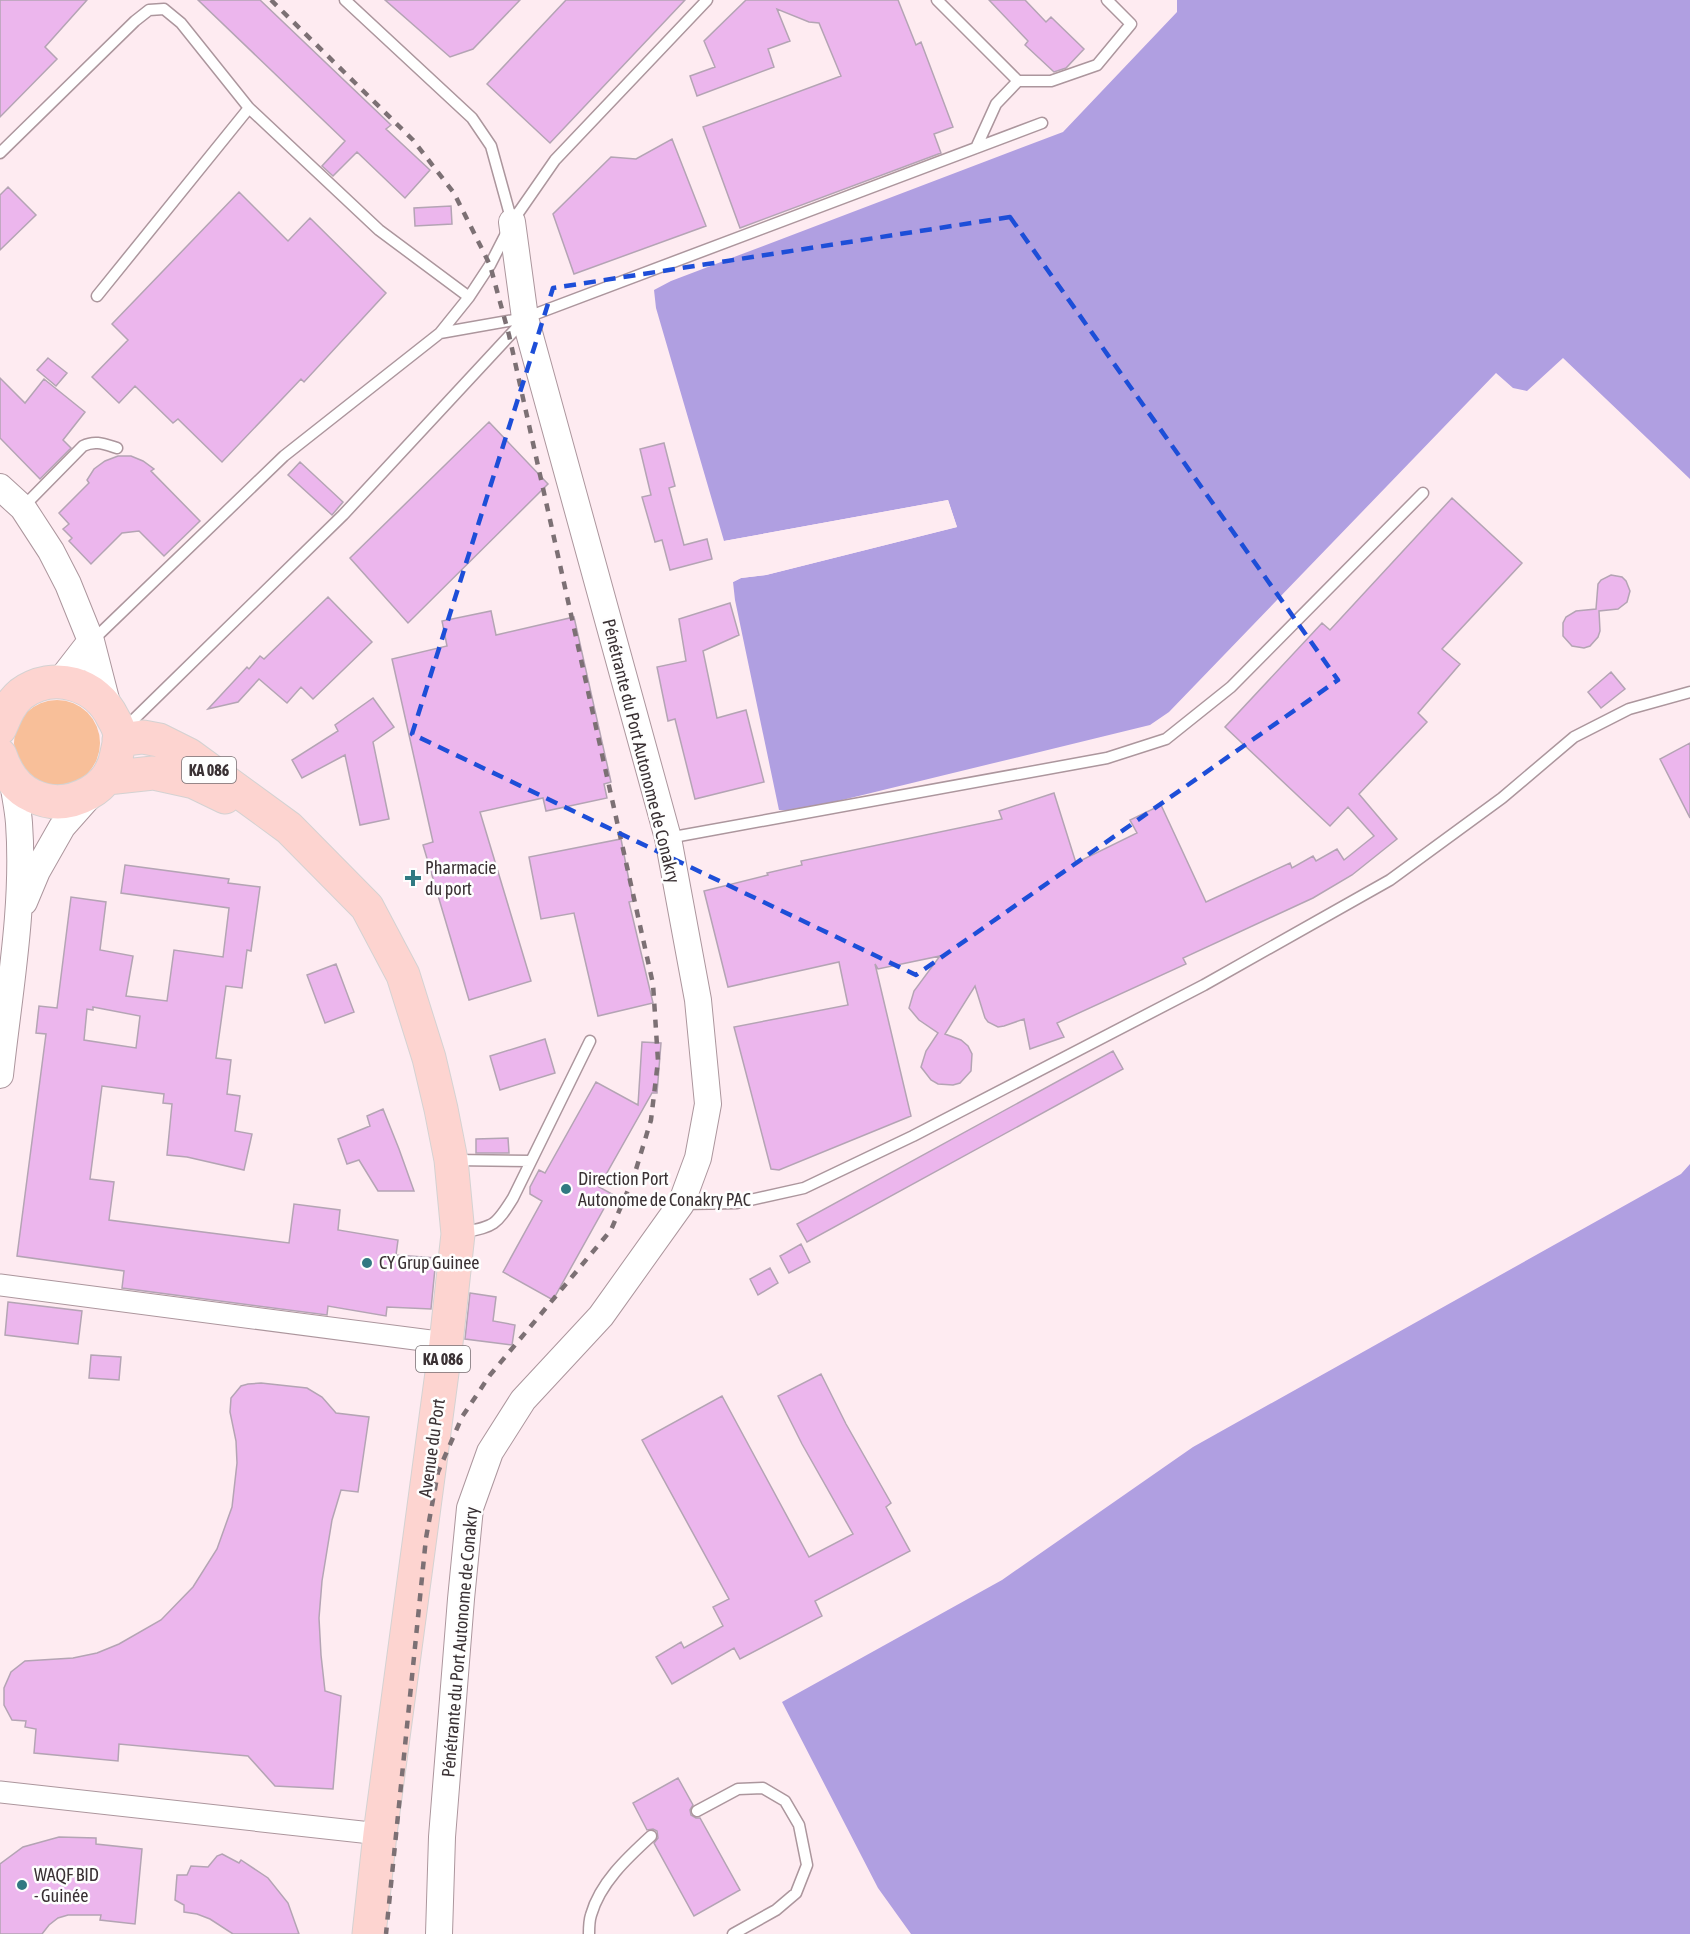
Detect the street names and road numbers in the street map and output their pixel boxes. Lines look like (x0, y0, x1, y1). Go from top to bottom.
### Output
street label: Pénétrante du Port Autonome de Conakry (598, 617, 685, 885)
road number: KA 086 (182, 757, 236, 783)
road number: KA 086 (416, 1346, 470, 1372)
street label: Avenue du Port (414, 1397, 449, 1499)
street label: Pénétrante du Port Autonome de Conakry (437, 1506, 482, 1778)

